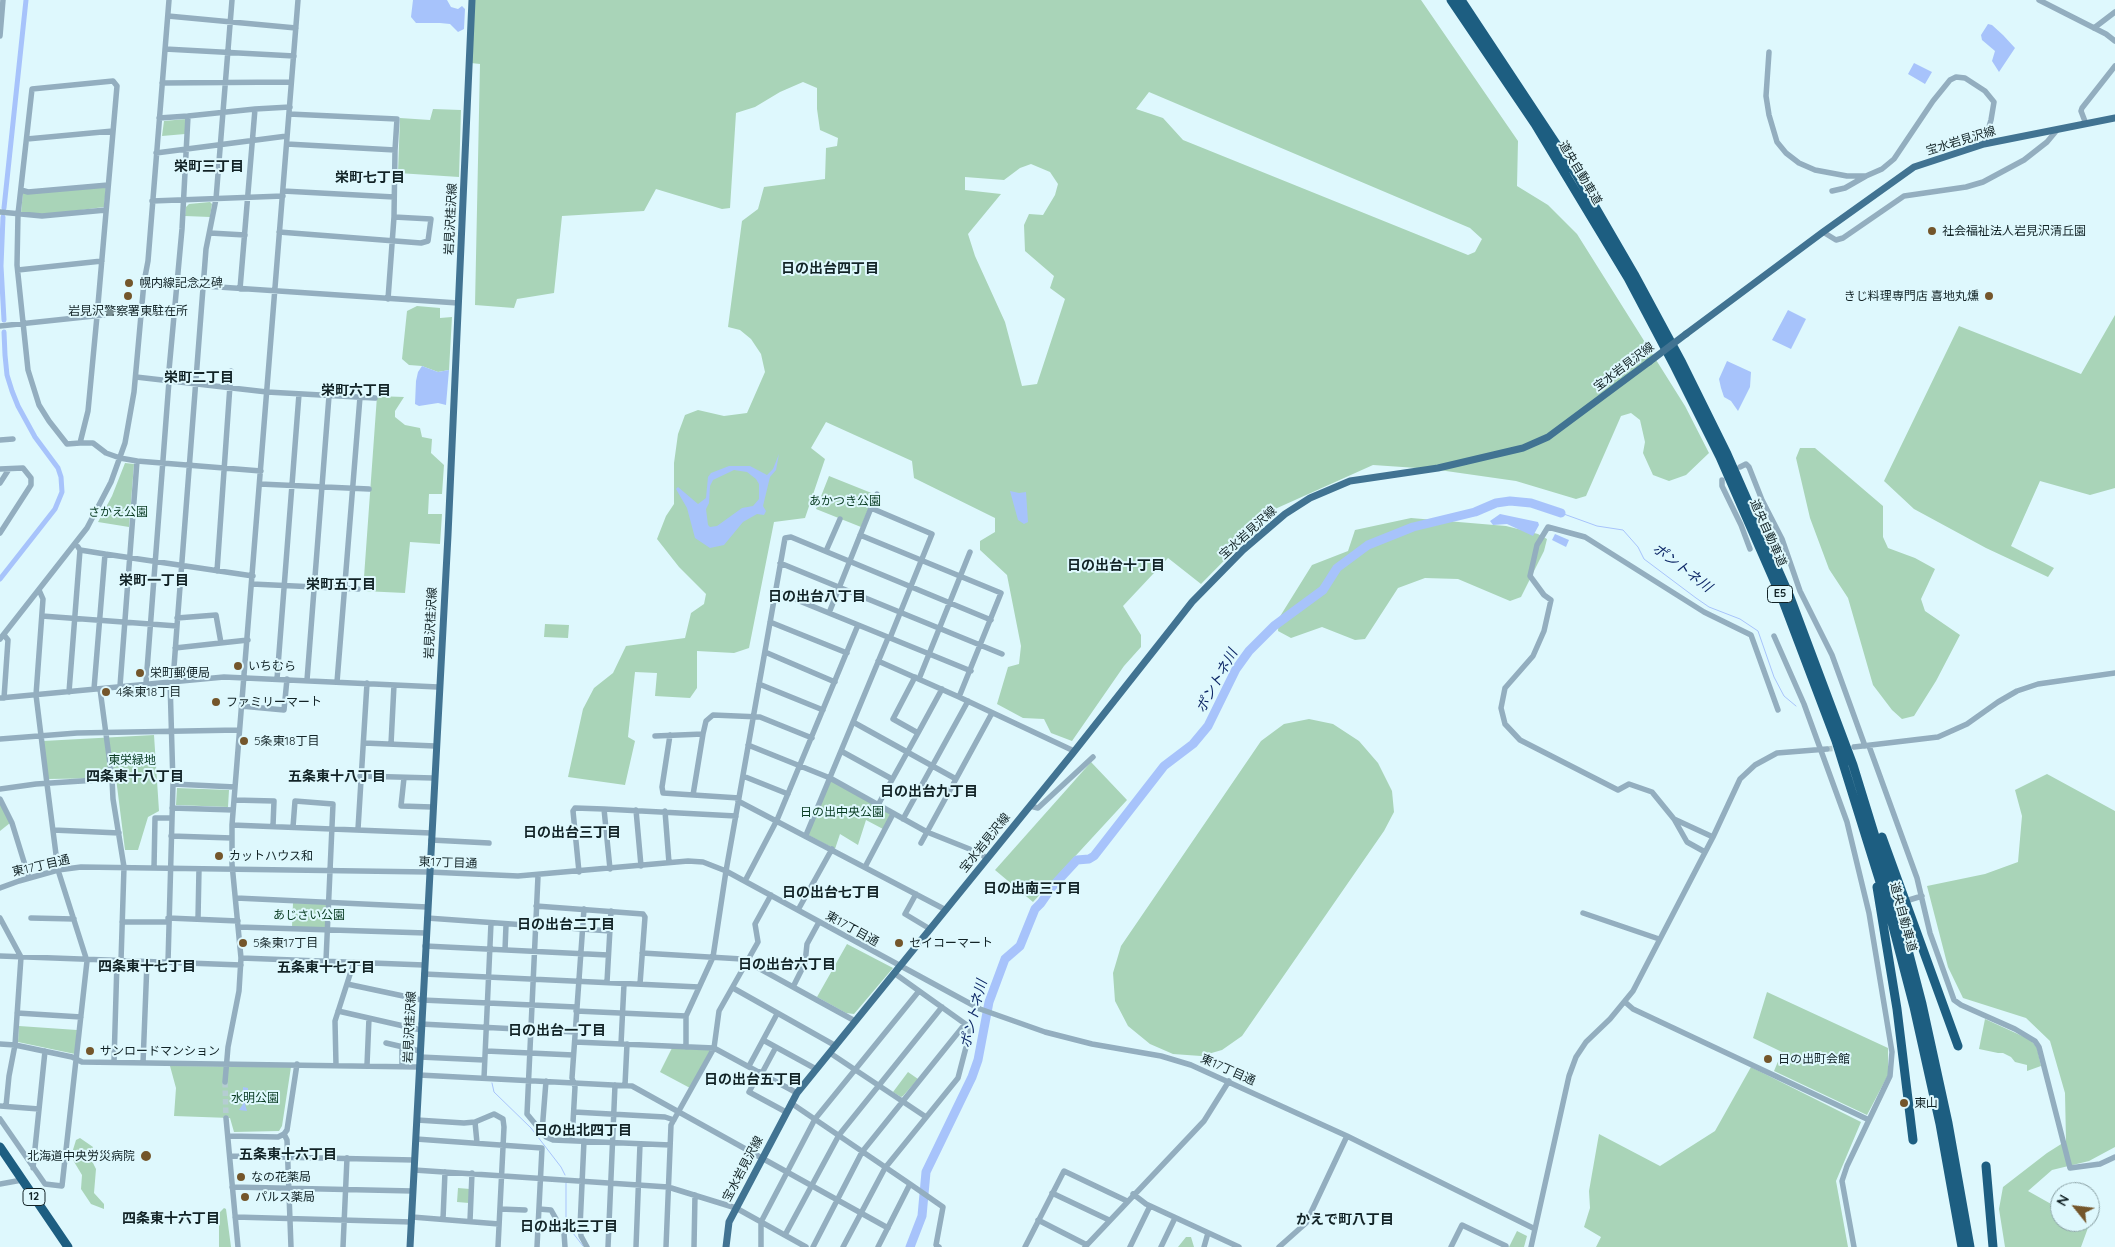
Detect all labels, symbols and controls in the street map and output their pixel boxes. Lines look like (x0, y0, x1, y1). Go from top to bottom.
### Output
street label: 宝水岩見沢線 (1924, 124, 1998, 158)
street label: 道央自動車道 (1555, 138, 1605, 208)
district label: 栄町三丁目 (174, 159, 244, 175)
district label: 栄町七丁目 (335, 170, 405, 186)
street label: 岩見沢桂沢線 (442, 183, 460, 255)
place label: 社会福祉法人岩見沢清丘園 (1942, 224, 2086, 238)
marker: 社会福祉法人岩見沢清丘園 (1926, 225, 1938, 237)
district label: 日の出台四丁目 (781, 261, 879, 277)
place label: 幌内線記念之碑 (139, 276, 223, 290)
marker: 幌内線記念之碑 (123, 277, 135, 289)
place label: きじ料理専門店 喜地丸燻 (1844, 289, 1979, 303)
marker: 岩見沢警察署東駐在所 (122, 290, 134, 302)
marker: きじ料理専門店 喜地丸燻 (1983, 290, 1995, 302)
place label: 岩見沢警察署東駐在所 (68, 304, 188, 318)
street label: 宝水岩見沢線 (1591, 340, 1657, 394)
district label: 栄町二丁目 (164, 370, 234, 386)
district label: 栄町六丁目 (321, 383, 391, 399)
park label: あかつき公園 (809, 494, 881, 508)
street label: 道央自動車道 (1747, 497, 1789, 569)
street label: 宝水岩見沢線 (1216, 504, 1280, 562)
park label: さかえ公園 (88, 505, 148, 519)
water label: ポントネ川 (1649, 540, 1715, 596)
district label: 日の出台十丁目 (1067, 558, 1165, 574)
district label: 栄町一丁目 (119, 573, 189, 589)
district label: 栄町五丁目 (306, 577, 376, 593)
road number: E5 (1768, 586, 1792, 602)
street label: 岩見沢桂沢線 (422, 587, 440, 659)
district label: 日の出台八丁目 (768, 589, 866, 605)
water label: ポントネ川 (1193, 646, 1241, 716)
place label: いちむら (248, 659, 296, 673)
marker: いちむら (232, 660, 244, 672)
place label: 栄町郵便局 (150, 666, 210, 680)
marker: 栄町郵便局 (134, 667, 146, 679)
place label: 4条東18丁目 (116, 685, 181, 699)
marker: 4条東18丁目 (100, 686, 112, 698)
place label: ファミリーマート (226, 695, 322, 709)
marker: ファミリーマート (210, 696, 222, 708)
place label: 5条東18丁目 (254, 734, 319, 748)
marker: 5条東18丁目 (238, 735, 250, 747)
park label: 東栄緑地 (108, 753, 156, 767)
district label: 四条東十八丁目 (86, 769, 184, 785)
district label: 五条東十八丁目 (288, 769, 386, 785)
district label: 日の出台九丁目 (880, 784, 978, 800)
park label: 日の出中央公園 (800, 805, 884, 819)
street label: 宝水岩見沢線 (957, 810, 1013, 876)
district label: 日の出台三丁目 (523, 825, 621, 841)
place label: カットハウス和 (229, 849, 313, 863)
marker: カットハウス和 (213, 850, 225, 862)
street label: 東17丁目通 (11, 852, 71, 880)
street label: 東17丁目通 (418, 855, 478, 871)
street label: 道央自動車道 (1887, 880, 1919, 954)
district label: 日の出南三丁目 (983, 881, 1081, 897)
district label: 日の出台七丁目 (782, 885, 880, 901)
park label: あじさい公園 (273, 908, 345, 922)
street label: 東17丁目通 (823, 908, 881, 950)
district label: 日の出台二丁目 (517, 917, 615, 933)
place label: 5条東17丁目 (253, 936, 318, 950)
place label: セイコーマート (909, 936, 993, 950)
marker: 5条東17丁目 (237, 937, 249, 949)
marker: セイコーマート (893, 937, 905, 949)
district label: 日の出台六丁目 (738, 957, 836, 973)
district label: 四条東十七丁目 (98, 959, 196, 975)
district label: 五条東十七丁目 (277, 960, 375, 976)
water label: ポントネ川 (957, 978, 991, 1050)
street label: 岩見沢桂沢線 (401, 991, 419, 1063)
district label: 日の出台一丁目 (508, 1023, 606, 1039)
place label: サンロードマンション (100, 1044, 220, 1058)
marker: サンロードマンション (84, 1045, 96, 1057)
street label: 東17丁目通 (1198, 1052, 1258, 1088)
place label: 日の出町会館 (1778, 1052, 1850, 1066)
marker: 日の出町会館 (1762, 1053, 1774, 1065)
district label: 日の出台五丁目 (704, 1072, 802, 1088)
park label: 水明公園 (231, 1091, 279, 1105)
place label: 東山 (1914, 1096, 1938, 1110)
marker: 東山 (1898, 1097, 1910, 1109)
district label: 日の出北四丁目 (534, 1123, 632, 1139)
street label: 宝水岩見沢線 (720, 1134, 766, 1204)
district label: 五条東十六丁目 (239, 1147, 337, 1163)
place label: 北海道中央労災病院 (27, 1149, 135, 1163)
marker: 北海道中央労災病院 (139, 1149, 153, 1163)
place label: なの花薬局 (251, 1170, 311, 1184)
marker: なの花薬局 (235, 1171, 247, 1183)
north arrow (2050, 1182, 2100, 1232)
road number: 12 (23, 1188, 45, 1206)
place label: パルス薬局 (255, 1190, 315, 1204)
marker: パルス薬局 (239, 1191, 251, 1203)
text: N (2052, 1191, 2073, 1209)
district label: 四条東十六丁目 (122, 1211, 220, 1227)
district label: かえで町八丁目 (1296, 1212, 1394, 1228)
district label: 日の出北三丁目 (520, 1219, 618, 1235)

